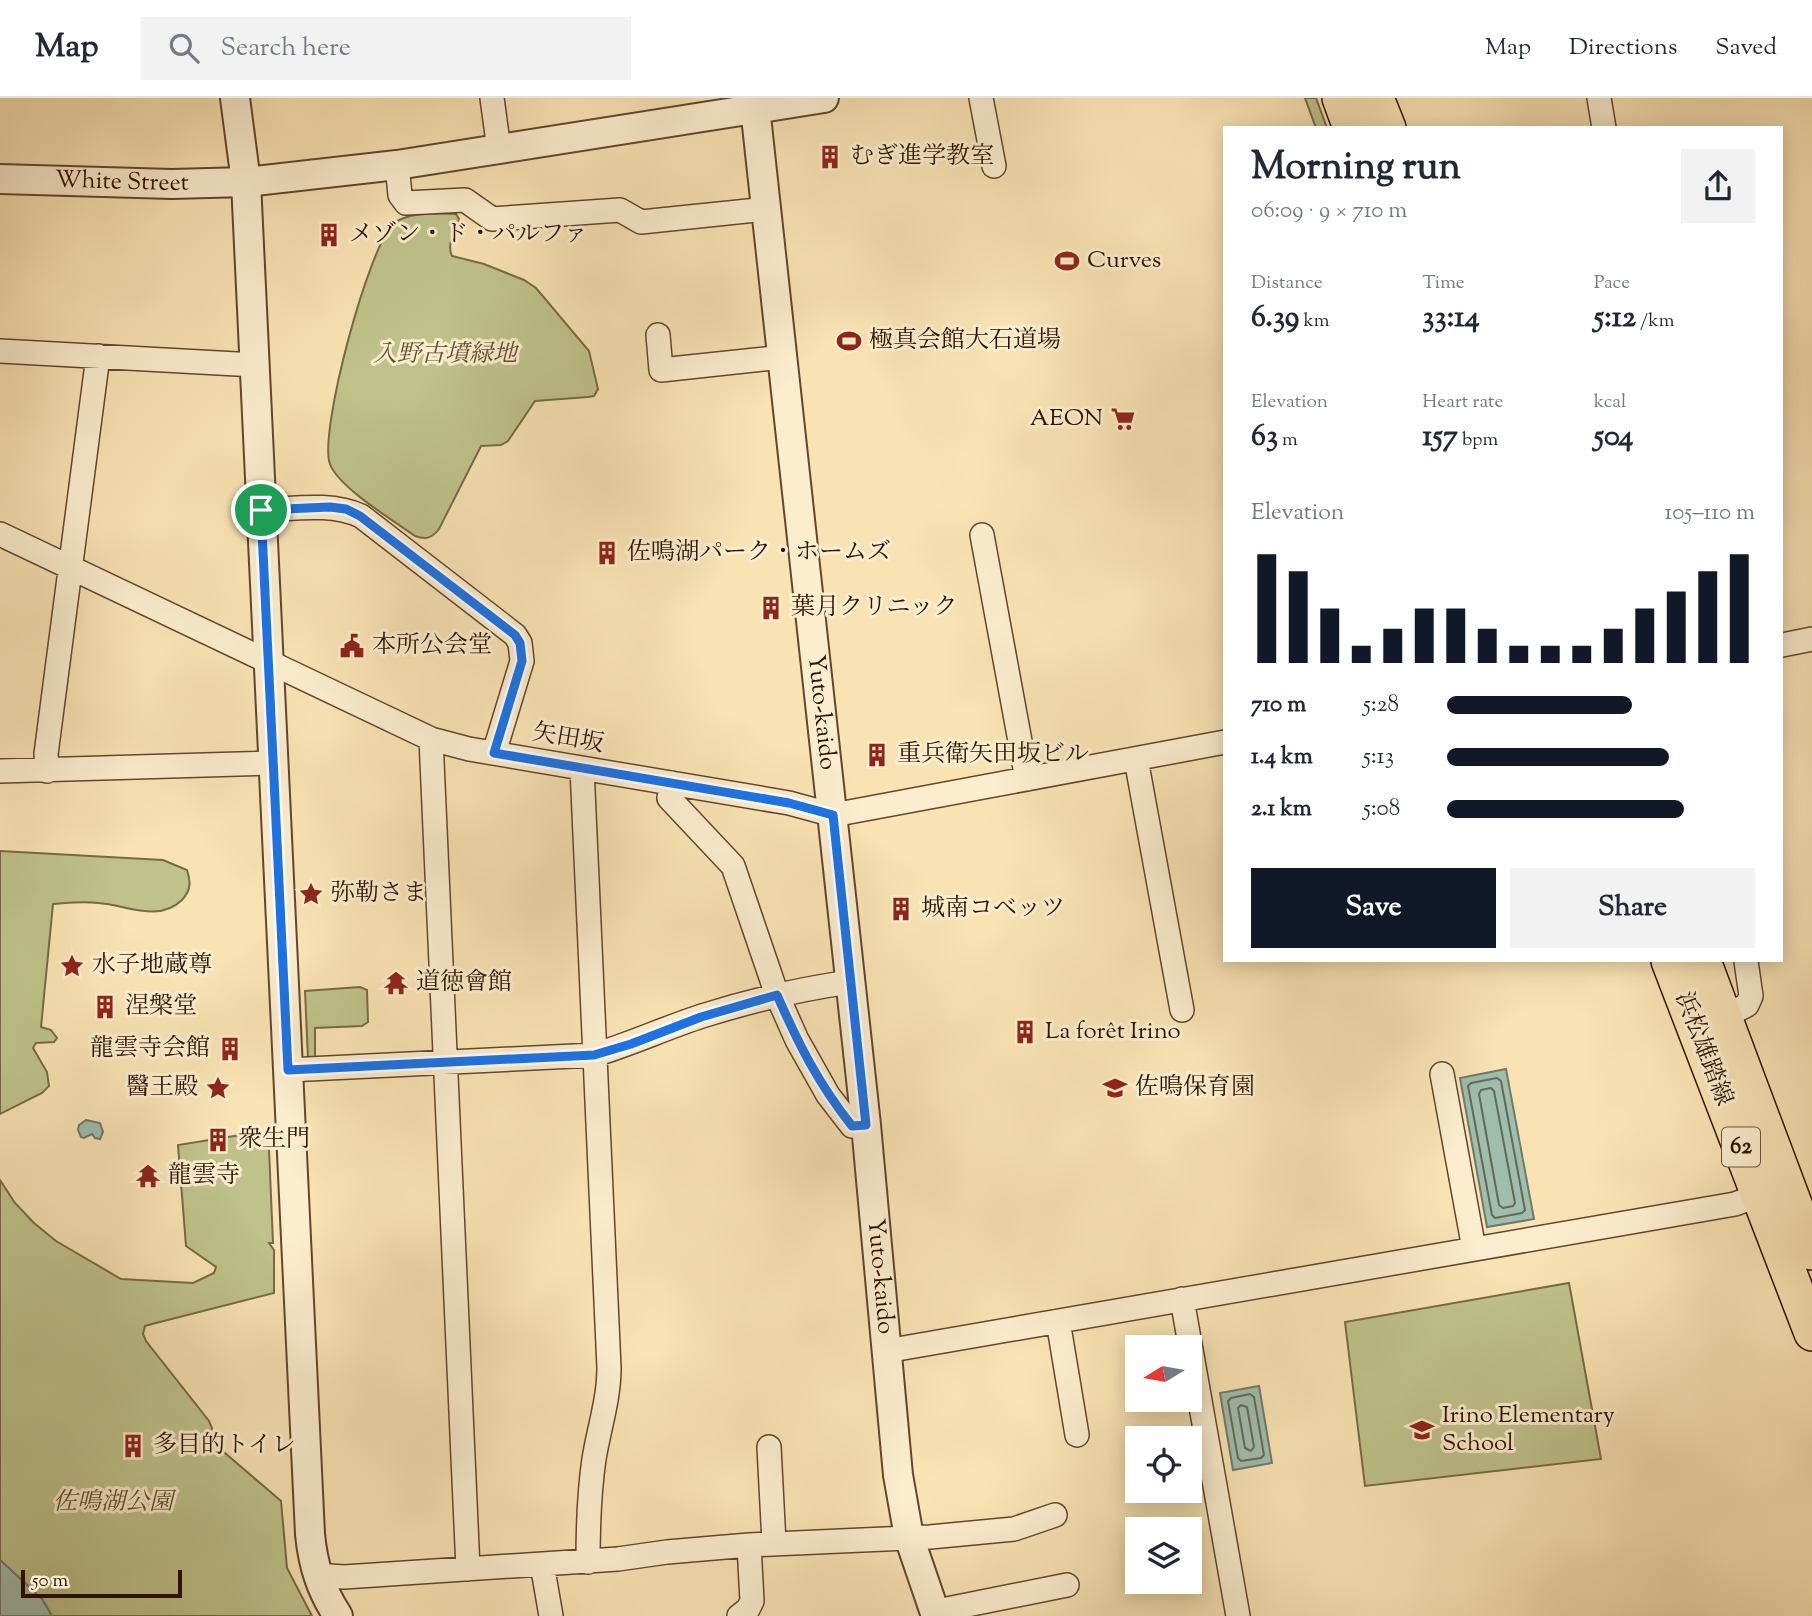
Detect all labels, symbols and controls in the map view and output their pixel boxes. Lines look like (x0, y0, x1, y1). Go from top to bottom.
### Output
search box (141, 17, 631, 80)
text: Map (35, 24, 99, 72)
icon: search (165, 29, 203, 67)
text: Search here (221, 30, 351, 67)
text: Map (1485, 31, 1531, 65)
text: Directions (1569, 31, 1677, 65)
text: Saved (1715, 31, 1777, 65)
place label: むぎ進学教室 (850, 140, 994, 174)
text: Morning run (1251, 142, 1461, 196)
building icon: むぎ進学教室 (816, 143, 844, 171)
button: share (1681, 149, 1755, 223)
street label: White Street (54, 164, 189, 201)
text: 06:09 · 9 × 710 m (1251, 195, 1407, 228)
place label: メゾン・ド・パルファ (349, 218, 588, 252)
building icon: メゾン・ド・パルファ (315, 221, 343, 249)
place label: Curves (1087, 244, 1161, 278)
sports icon: Curves (1053, 247, 1081, 275)
text: Distance (1251, 270, 1323, 297)
text: Time (1422, 270, 1465, 297)
text: Pace (1594, 270, 1630, 297)
text: 6.39 (1251, 297, 1299, 340)
text: 33:14 (1422, 297, 1480, 340)
text: 5:12 (1594, 297, 1636, 340)
text: km (1299, 308, 1329, 335)
text: /km (1636, 308, 1674, 335)
place label: 極真会館大石道場 (869, 324, 1061, 358)
sports icon: 極真会館大石道場 (835, 327, 863, 355)
park label: 入野古墳緑地 (373, 338, 520, 372)
text: Elevation (1251, 389, 1328, 416)
text: Heart rate (1422, 389, 1503, 416)
text: kcal (1594, 389, 1626, 416)
place label: AEON (1030, 402, 1103, 436)
supermarket icon: AEON (1109, 405, 1137, 433)
text: 63 (1251, 416, 1278, 459)
text: 157 (1422, 416, 1458, 459)
text: 504 (1594, 416, 1633, 459)
text: m (1278, 427, 1298, 454)
text: bpm (1458, 427, 1498, 454)
pin (231, 480, 291, 540)
icon: arrive (242, 491, 280, 529)
text: Elevation (1251, 497, 1344, 530)
text: 105–110 m (1665, 497, 1755, 530)
place label: 佐鳴湖パーク・ホームズ (627, 536, 891, 570)
building icon: 佐鳴湖パーク・ホームズ (593, 539, 621, 567)
place label: 葉月クリニック (791, 591, 958, 625)
building icon: 葉月クリニック (757, 594, 785, 622)
place label: 本所公会堂 (372, 629, 492, 663)
public building icon: 本所公会堂 (338, 632, 366, 660)
street label: Yuto-kaido (798, 653, 844, 772)
text: 710 m (1251, 689, 1306, 722)
text: 5:28 (1363, 689, 1399, 722)
street label: 矢田坂 (530, 716, 606, 762)
place label: 重兵衛矢田坂ビル (897, 738, 1089, 772)
building icon: 重兵衛矢田坂ビル (863, 741, 891, 769)
text: 1.4 km (1251, 741, 1313, 774)
text: 5:13 (1363, 741, 1394, 774)
text: 2.1 km (1251, 793, 1312, 826)
text: 5:08 (1363, 793, 1400, 826)
button: Save (1251, 868, 1496, 948)
button: Share (1510, 868, 1755, 948)
place label: 弥勒さま (331, 877, 427, 911)
place icon: 弥勒さま (297, 880, 325, 908)
place label: 城南コベッツ (921, 892, 1065, 926)
building icon: 城南コベッツ (887, 895, 915, 923)
place label: 水子地蔵尊 (92, 949, 212, 983)
place icon: 水子地蔵尊 (58, 952, 86, 980)
place label: 道徳會館 (416, 966, 512, 1000)
temple icon: 道徳會館 (382, 969, 410, 997)
street label: 浜松雄踏線 (1666, 987, 1740, 1111)
place label: 涅槃堂 (125, 990, 197, 1024)
building icon: 涅槃堂 (91, 993, 119, 1021)
place label: La forêt Irino (1045, 1015, 1181, 1049)
building icon: La forêt Irino (1011, 1018, 1039, 1046)
place label: 龍雲寺会館 (90, 1032, 210, 1066)
building icon: 龍雲寺会館 (216, 1035, 244, 1063)
place label: 醫王殿 (126, 1071, 198, 1105)
place label: 佐鳴保育園 (1135, 1071, 1255, 1105)
place icon: 醫王殿 (204, 1074, 232, 1102)
school or university icon: 佐鳴保育園 (1101, 1074, 1129, 1102)
place label: 衆生門 (238, 1123, 310, 1157)
building icon: 衆生門 (204, 1126, 232, 1154)
road number: 62 (1722, 1128, 1760, 1166)
place label: 龍雲寺 (168, 1159, 240, 1193)
temple icon: 龍雲寺 (134, 1162, 162, 1190)
street label: Yuto-kaido (858, 1217, 902, 1336)
north arrow (1125, 1335, 1202, 1412)
map controls (1125, 1335, 1202, 1594)
place label: Irino Elementary School (1442, 1399, 1615, 1461)
school or university icon: Irino Elementary School (1408, 1416, 1436, 1444)
button: locate (1125, 1426, 1202, 1503)
place label: 多目的トイレ (153, 1429, 296, 1463)
building icon: 多目的トイレ (119, 1432, 147, 1460)
park label: 佐鳴湖公園 (53, 1486, 177, 1520)
button: layers (1125, 1517, 1202, 1594)
scale bar (21, 1567, 182, 1599)
text: 50 m (32, 1568, 68, 1595)

